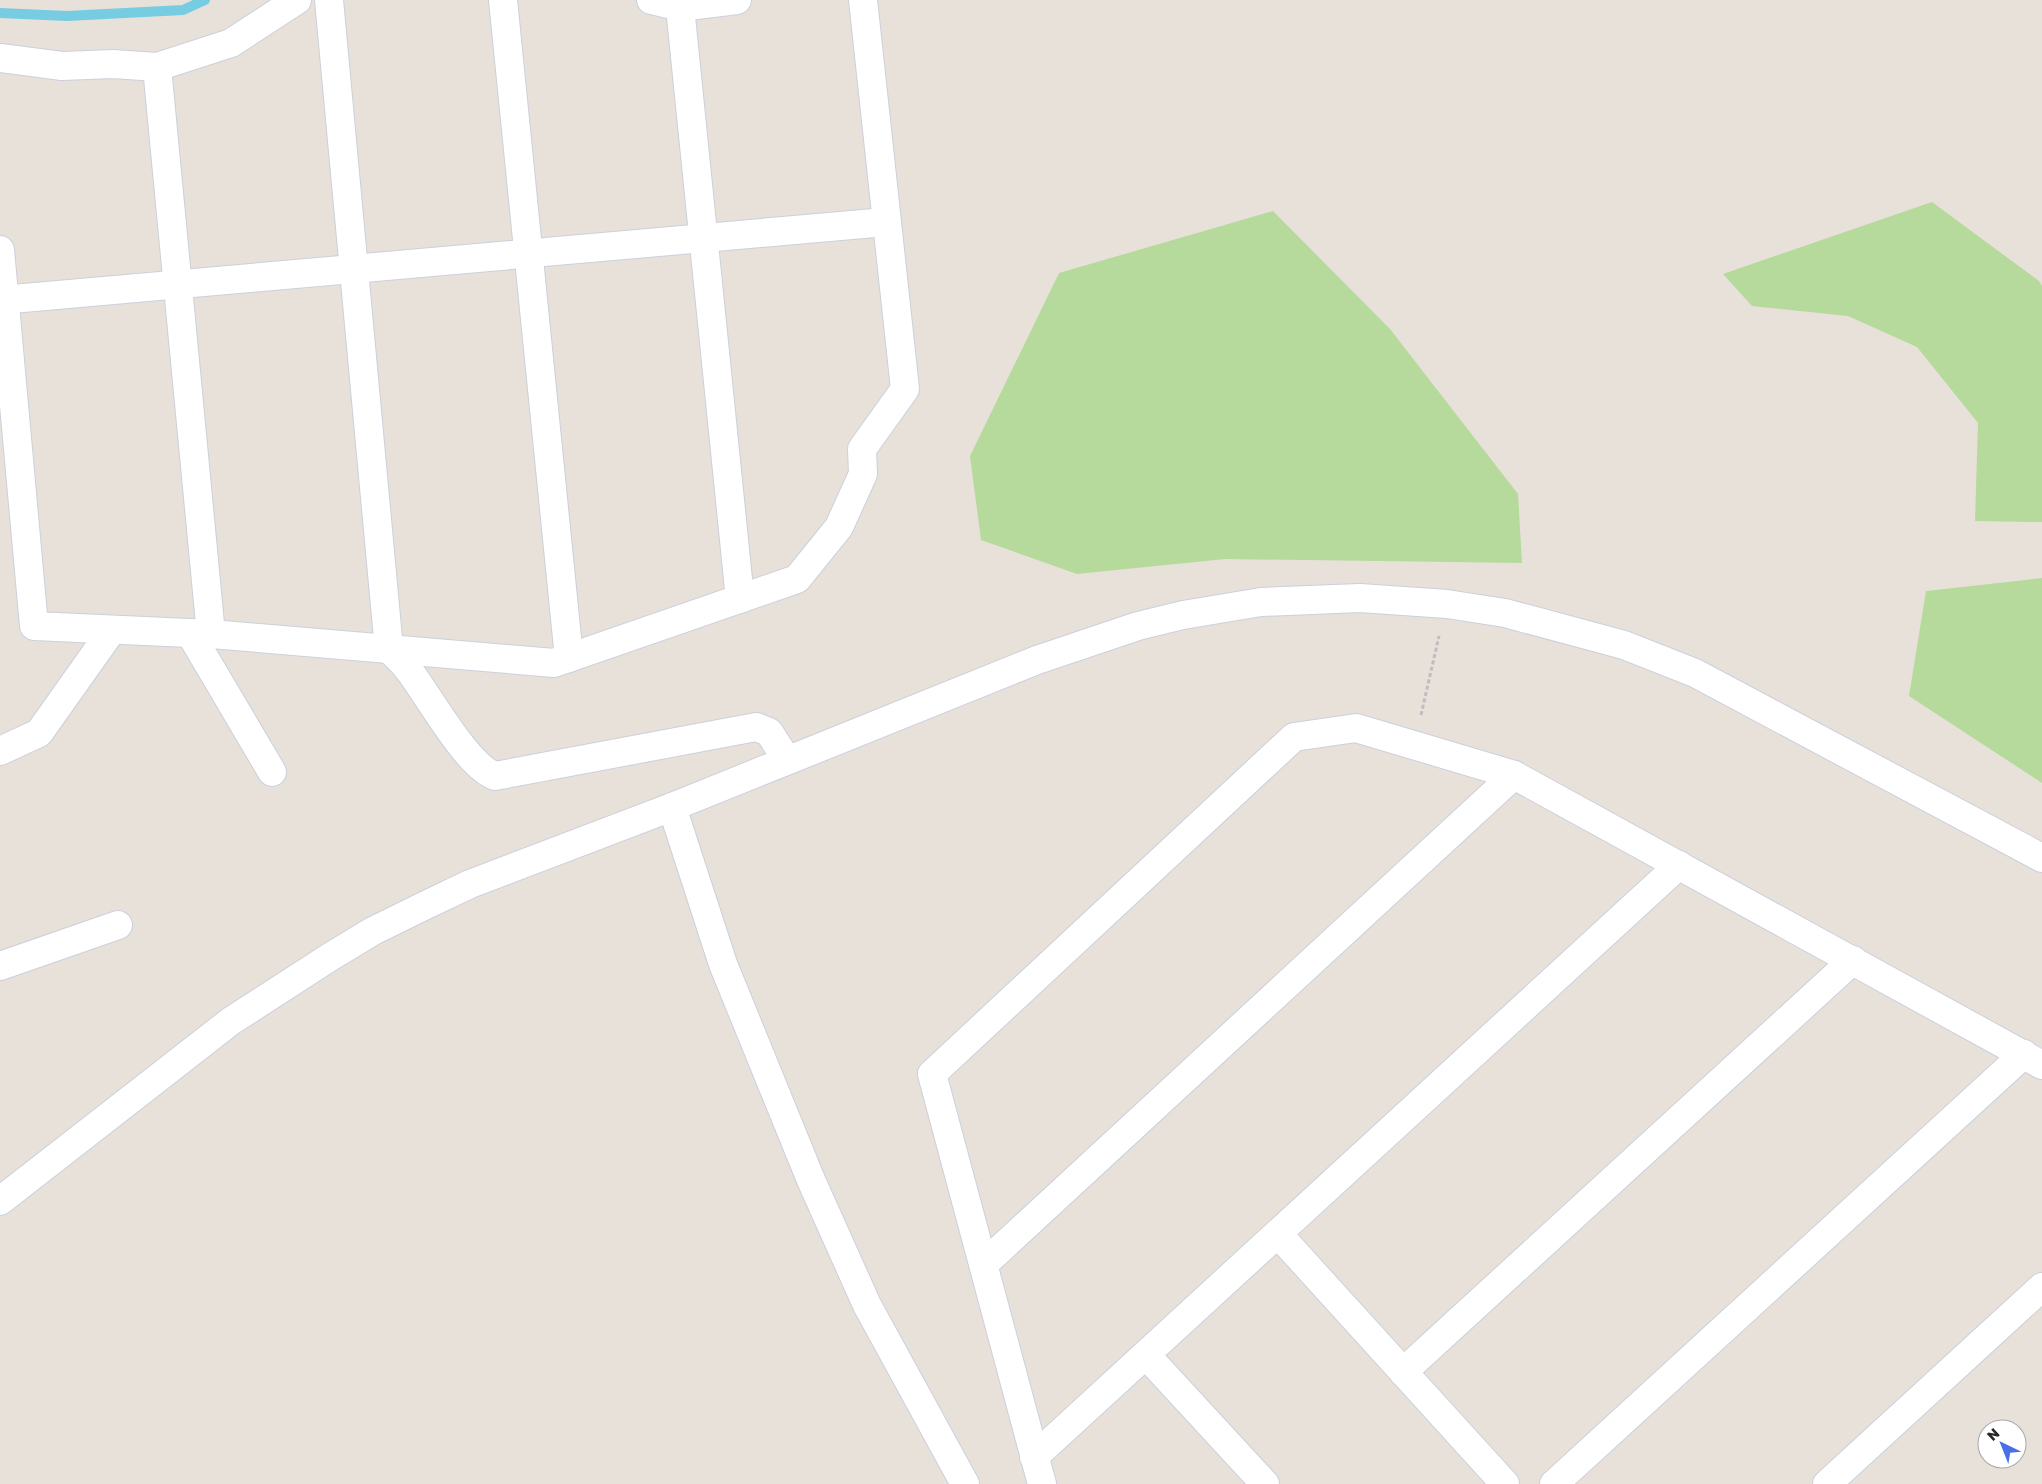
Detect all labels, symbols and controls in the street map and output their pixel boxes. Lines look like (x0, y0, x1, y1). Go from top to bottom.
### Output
north arrow (1977, 1419, 2027, 1469)
text: N (1983, 1424, 2002, 1444)

